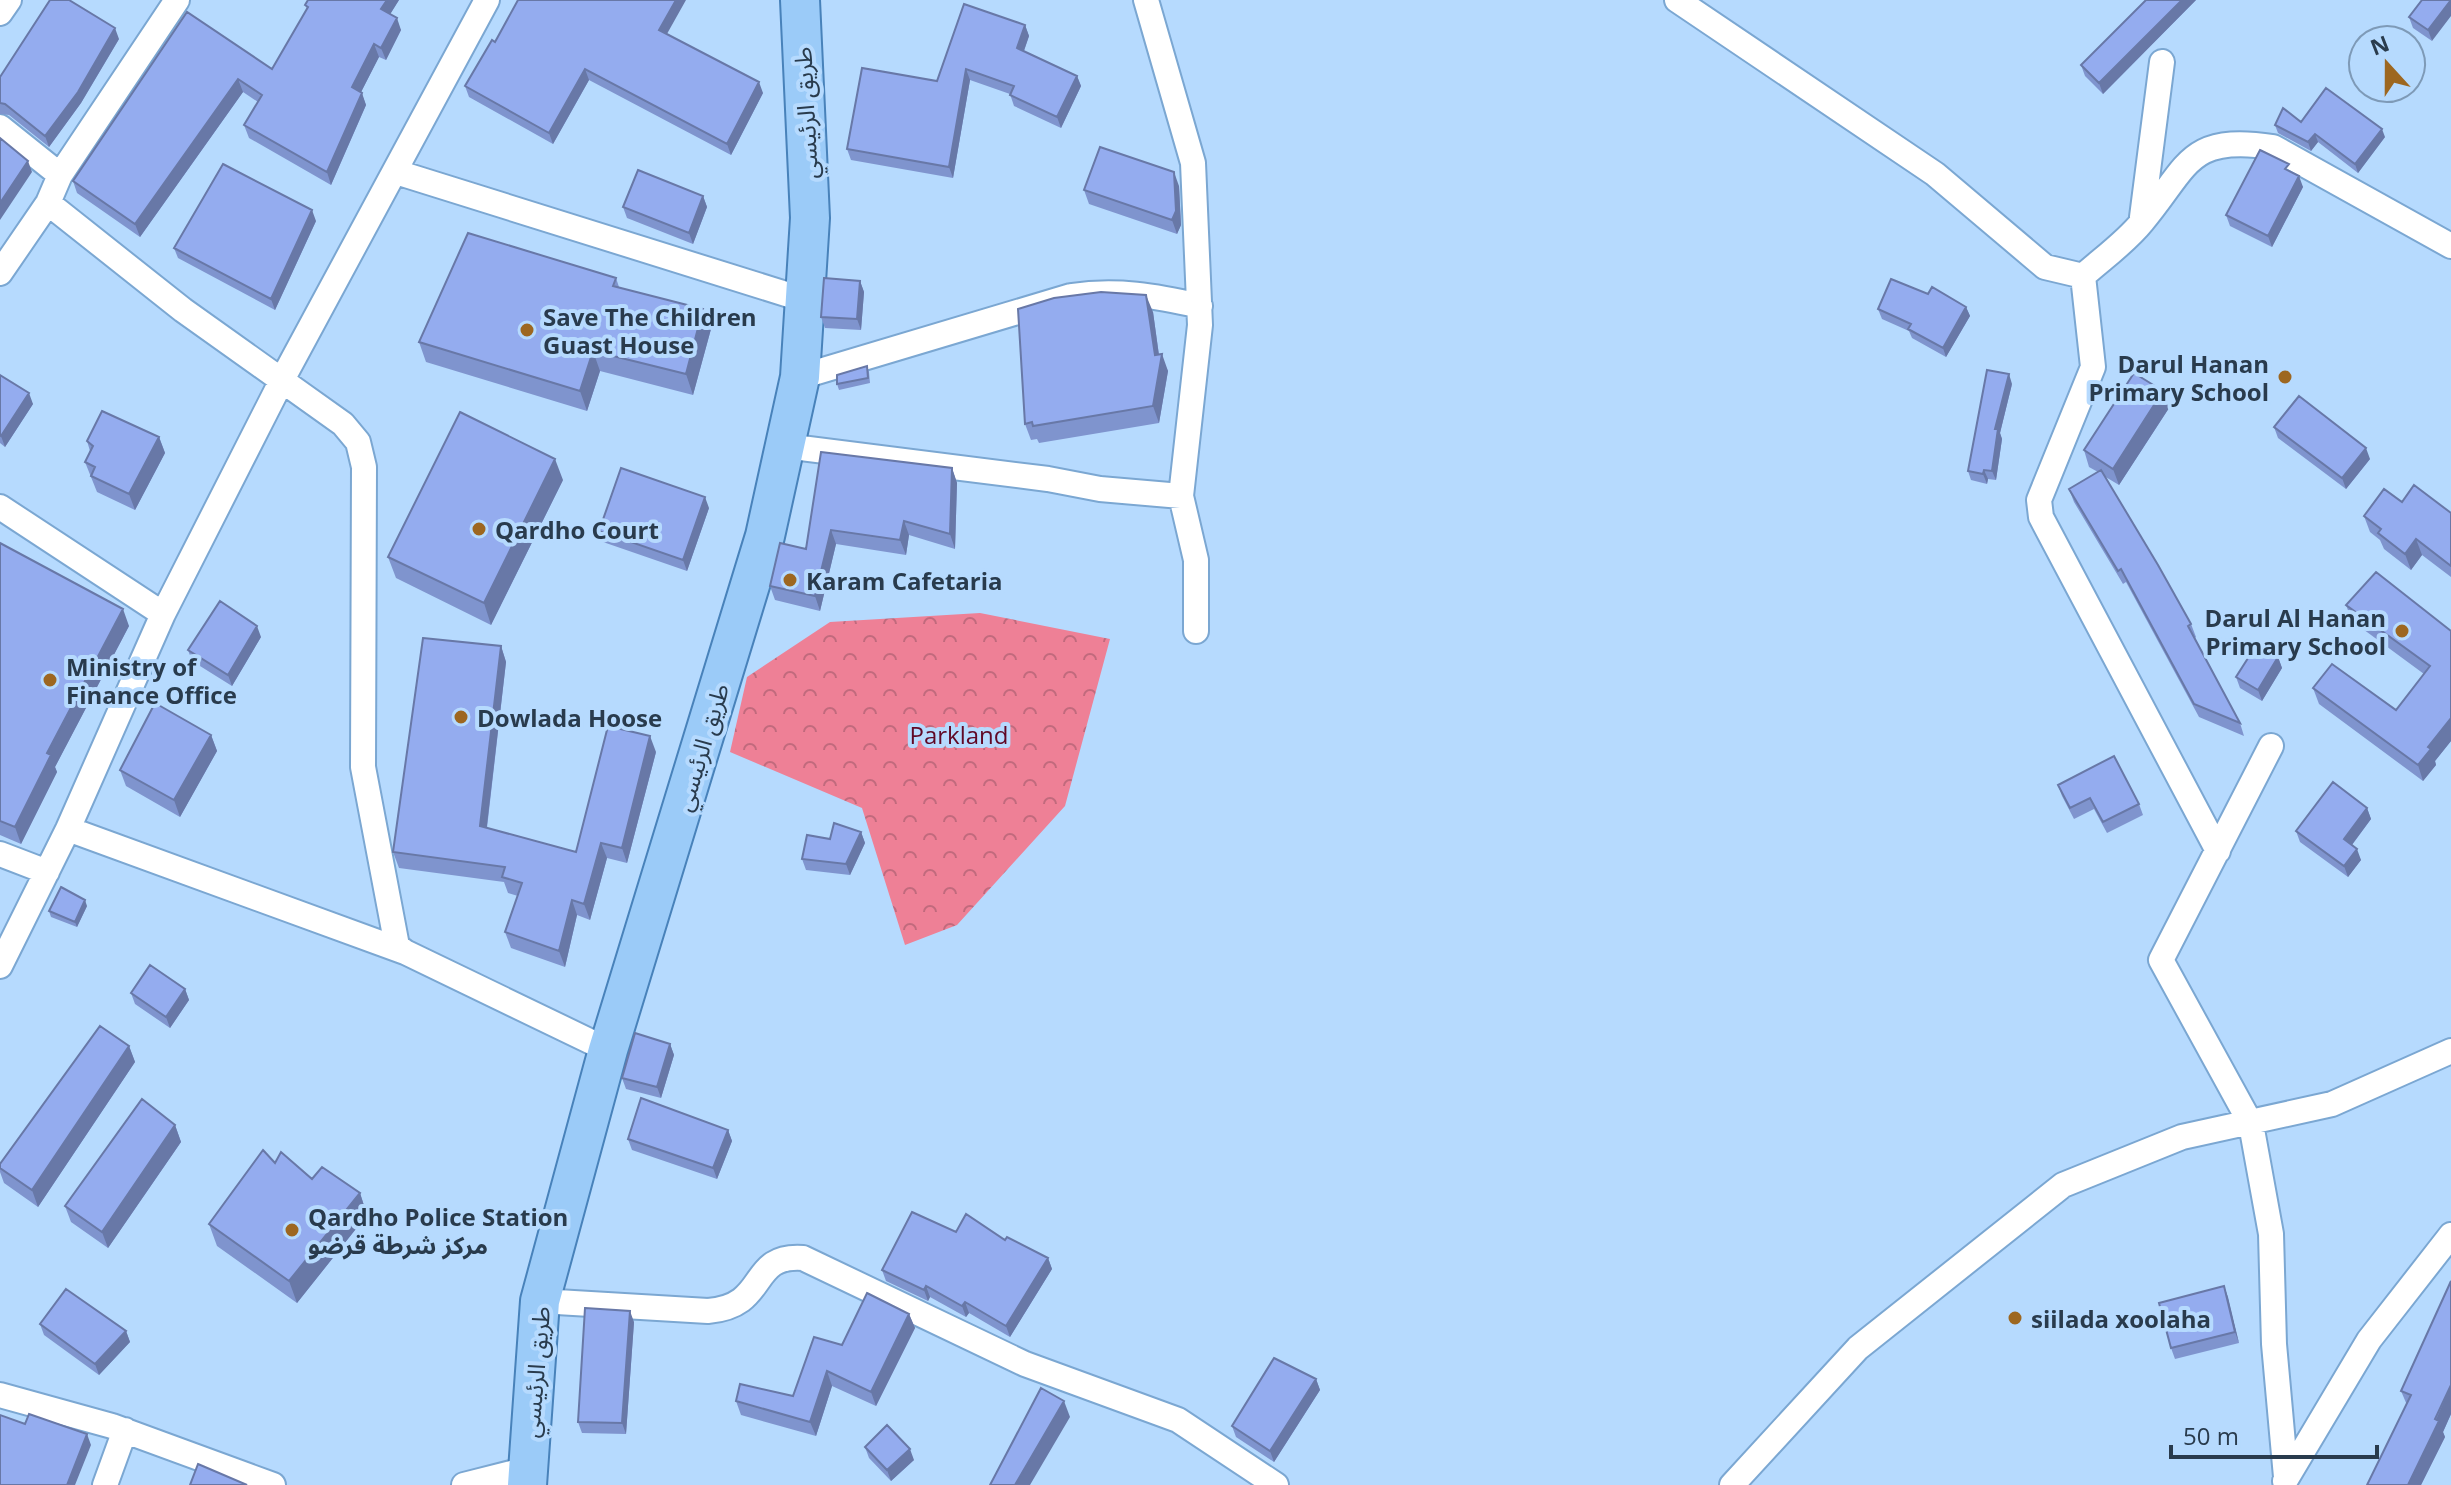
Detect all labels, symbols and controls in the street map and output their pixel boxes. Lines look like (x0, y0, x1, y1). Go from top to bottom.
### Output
north arrow (2347, 24, 2427, 104)
text: N (2366, 27, 2393, 62)
street label: طريق الرئيسي (785, 46, 828, 180)
place label: Save The Children Guast House (543, 300, 757, 361)
marker: Save The Children Guast House (518, 321, 536, 339)
place label: Darul Hanan Primary School (2088, 347, 2269, 408)
marker: Darul Hanan Primary School (2276, 368, 2294, 386)
place label: Qardho Court (495, 513, 659, 546)
marker: Qardho Court (470, 520, 488, 538)
place label: Karam Cafetaria (806, 564, 1003, 597)
marker: Karam Cafetaria (781, 571, 799, 589)
place label: Darul Al Hanan Primary School (2204, 601, 2386, 662)
marker: Darul Al Hanan Primary School (2393, 622, 2411, 640)
place label: Ministry of Finance Office (66, 650, 237, 711)
marker: Ministry of Finance Office (41, 671, 59, 689)
street label: طريق الرئيسي (666, 679, 739, 816)
place label: Dowlada Hoose (477, 701, 662, 734)
marker: Dowlada Hoose (452, 708, 470, 726)
park label: Parkland (910, 718, 1009, 751)
place label: Qardho Police Station مركز شرطة قرضو (308, 1200, 568, 1261)
marker: Qardho Police Station مركز شرطة قرضو (283, 1221, 301, 1239)
place label: siilada xoolaha (2031, 1302, 2211, 1335)
street label: طريق الرئيسي (513, 1305, 561, 1440)
marker: siilada xoolaha (2006, 1309, 2024, 1327)
scale bar (2171, 1409, 2377, 1459)
text: 50 m (2183, 1419, 2239, 1452)

